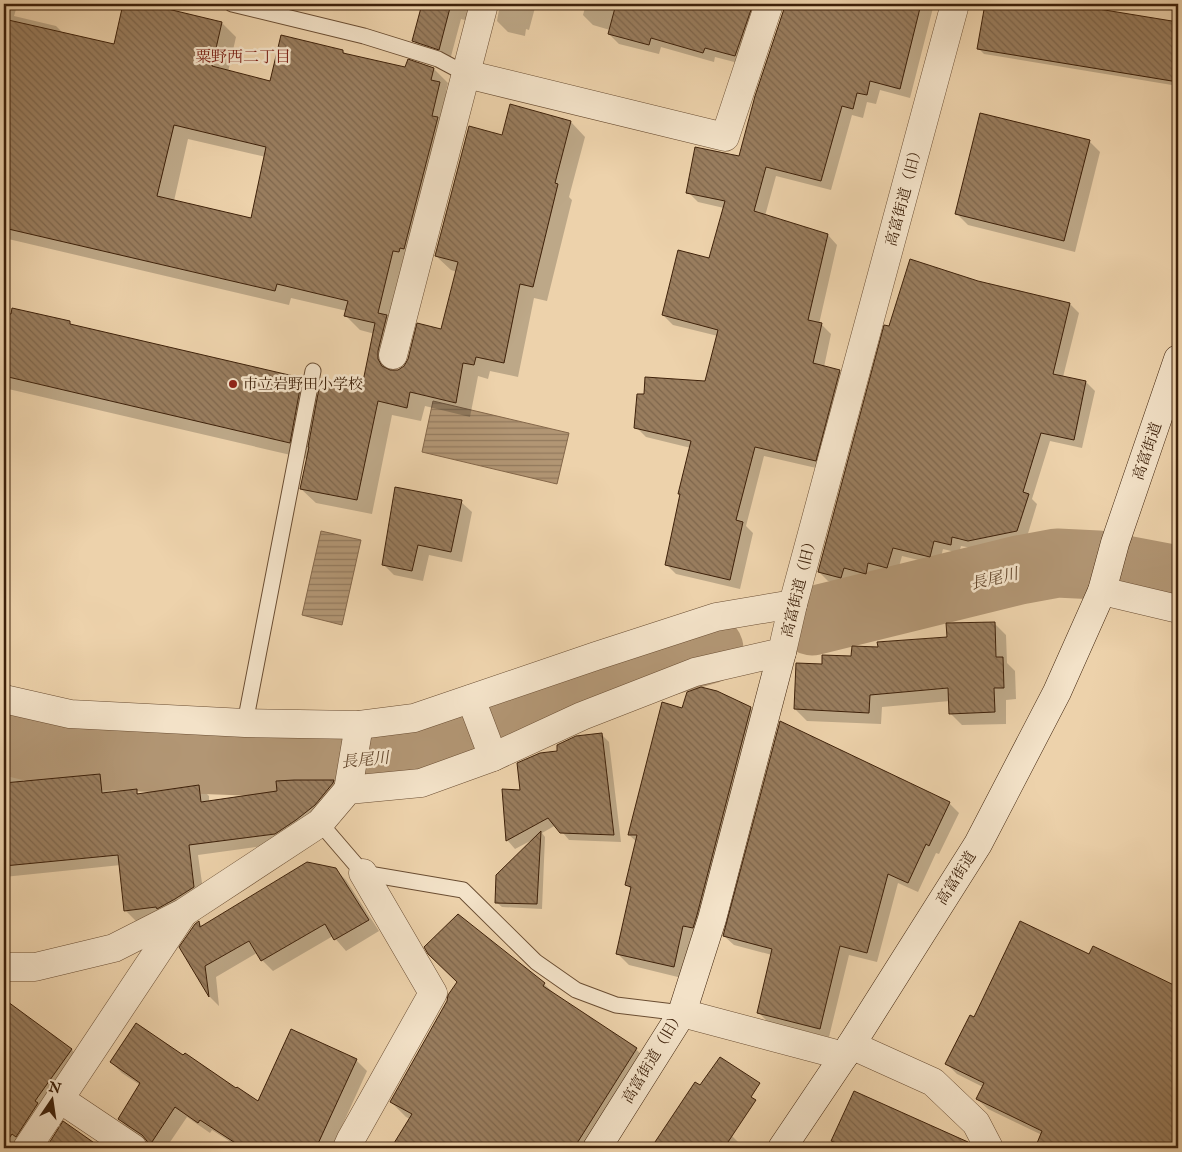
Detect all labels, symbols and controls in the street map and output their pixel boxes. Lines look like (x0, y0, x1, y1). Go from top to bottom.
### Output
district label: 粟野西二丁目 (195, 48, 291, 68)
street label: 高富街道（旧） (882, 142, 927, 248)
place label: 市立岩野田小学校 (243, 375, 363, 394)
marker: 市立岩野田小学校 (227, 378, 239, 390)
street label: 高富街道 (1129, 420, 1166, 483)
street label: 高富街道（旧） (778, 533, 821, 639)
water label: 長尾川 (969, 564, 1022, 595)
water label: 長尾川 (340, 748, 392, 773)
street label: 高富街道 (932, 848, 980, 909)
street label: 高富街道（旧） (618, 1007, 689, 1107)
north arrow (28, 1074, 78, 1124)
text: N (46, 1078, 63, 1098)

